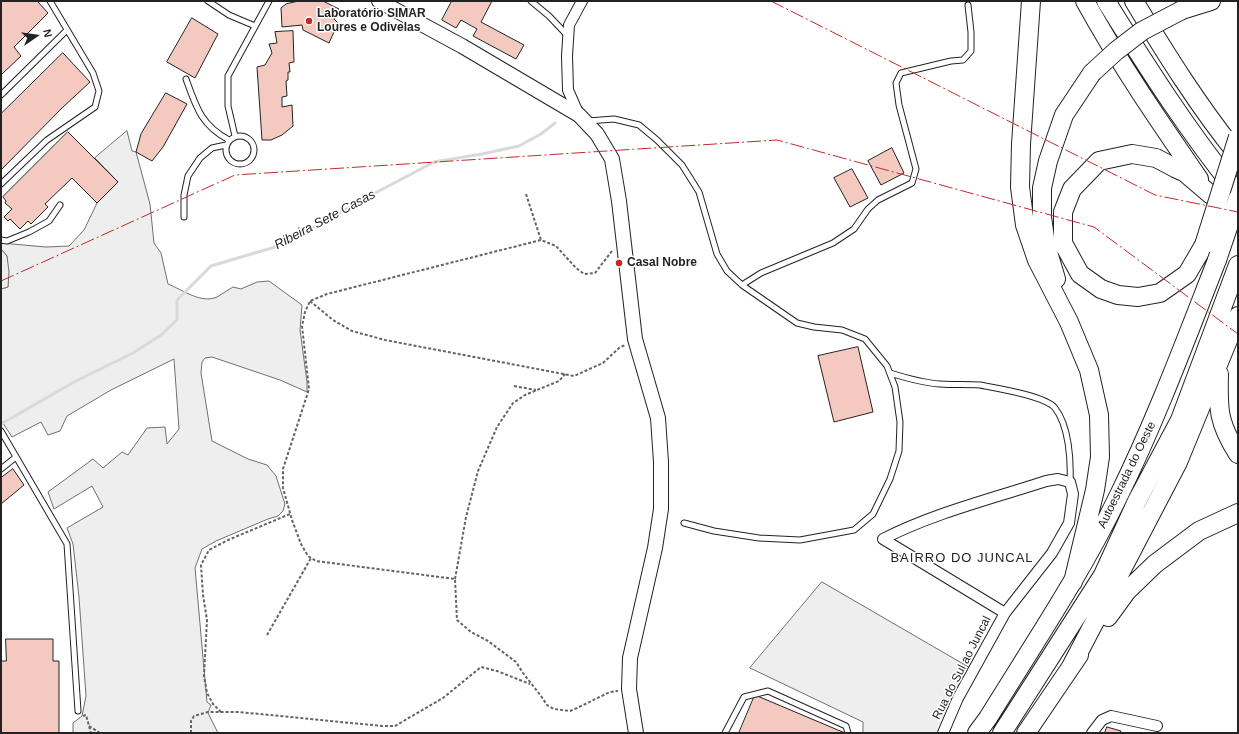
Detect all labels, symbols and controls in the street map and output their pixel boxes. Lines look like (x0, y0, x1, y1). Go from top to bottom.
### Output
place label: Laboratório SIMAR Loures e Odivelas (317, 7, 426, 35)
north arrow (16, 16, 56, 56)
marker: Laboratório SIMAR Loures e Odivelas (304, 16, 314, 26)
text: N (41, 28, 54, 39)
water label: Ribeira Sete Casas (272, 187, 378, 253)
place label: Casal Nobre (627, 256, 697, 270)
marker: Casal Nobre (614, 258, 624, 268)
street label: Autoestrada do Oeste (1095, 419, 1159, 531)
district label: BAIRRO DO JUNCAL (890, 550, 1034, 566)
street label: Rua do Sul ao Juncal (930, 614, 994, 722)

